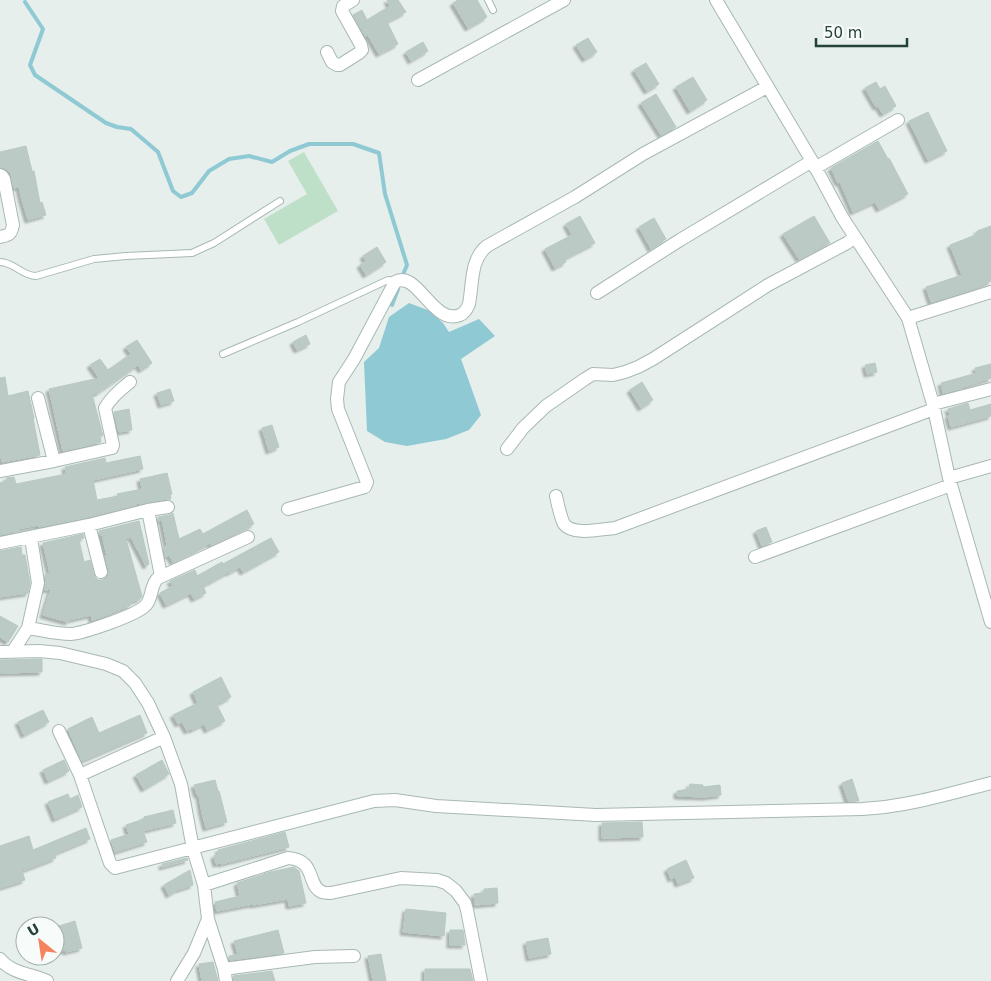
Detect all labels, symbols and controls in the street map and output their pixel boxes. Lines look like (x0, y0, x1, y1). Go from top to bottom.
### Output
scale bar (816, 15, 907, 47)
text: 50 m (824, 24, 862, 42)
north arrow (15, 916, 65, 966)
text: U (25, 920, 42, 940)

